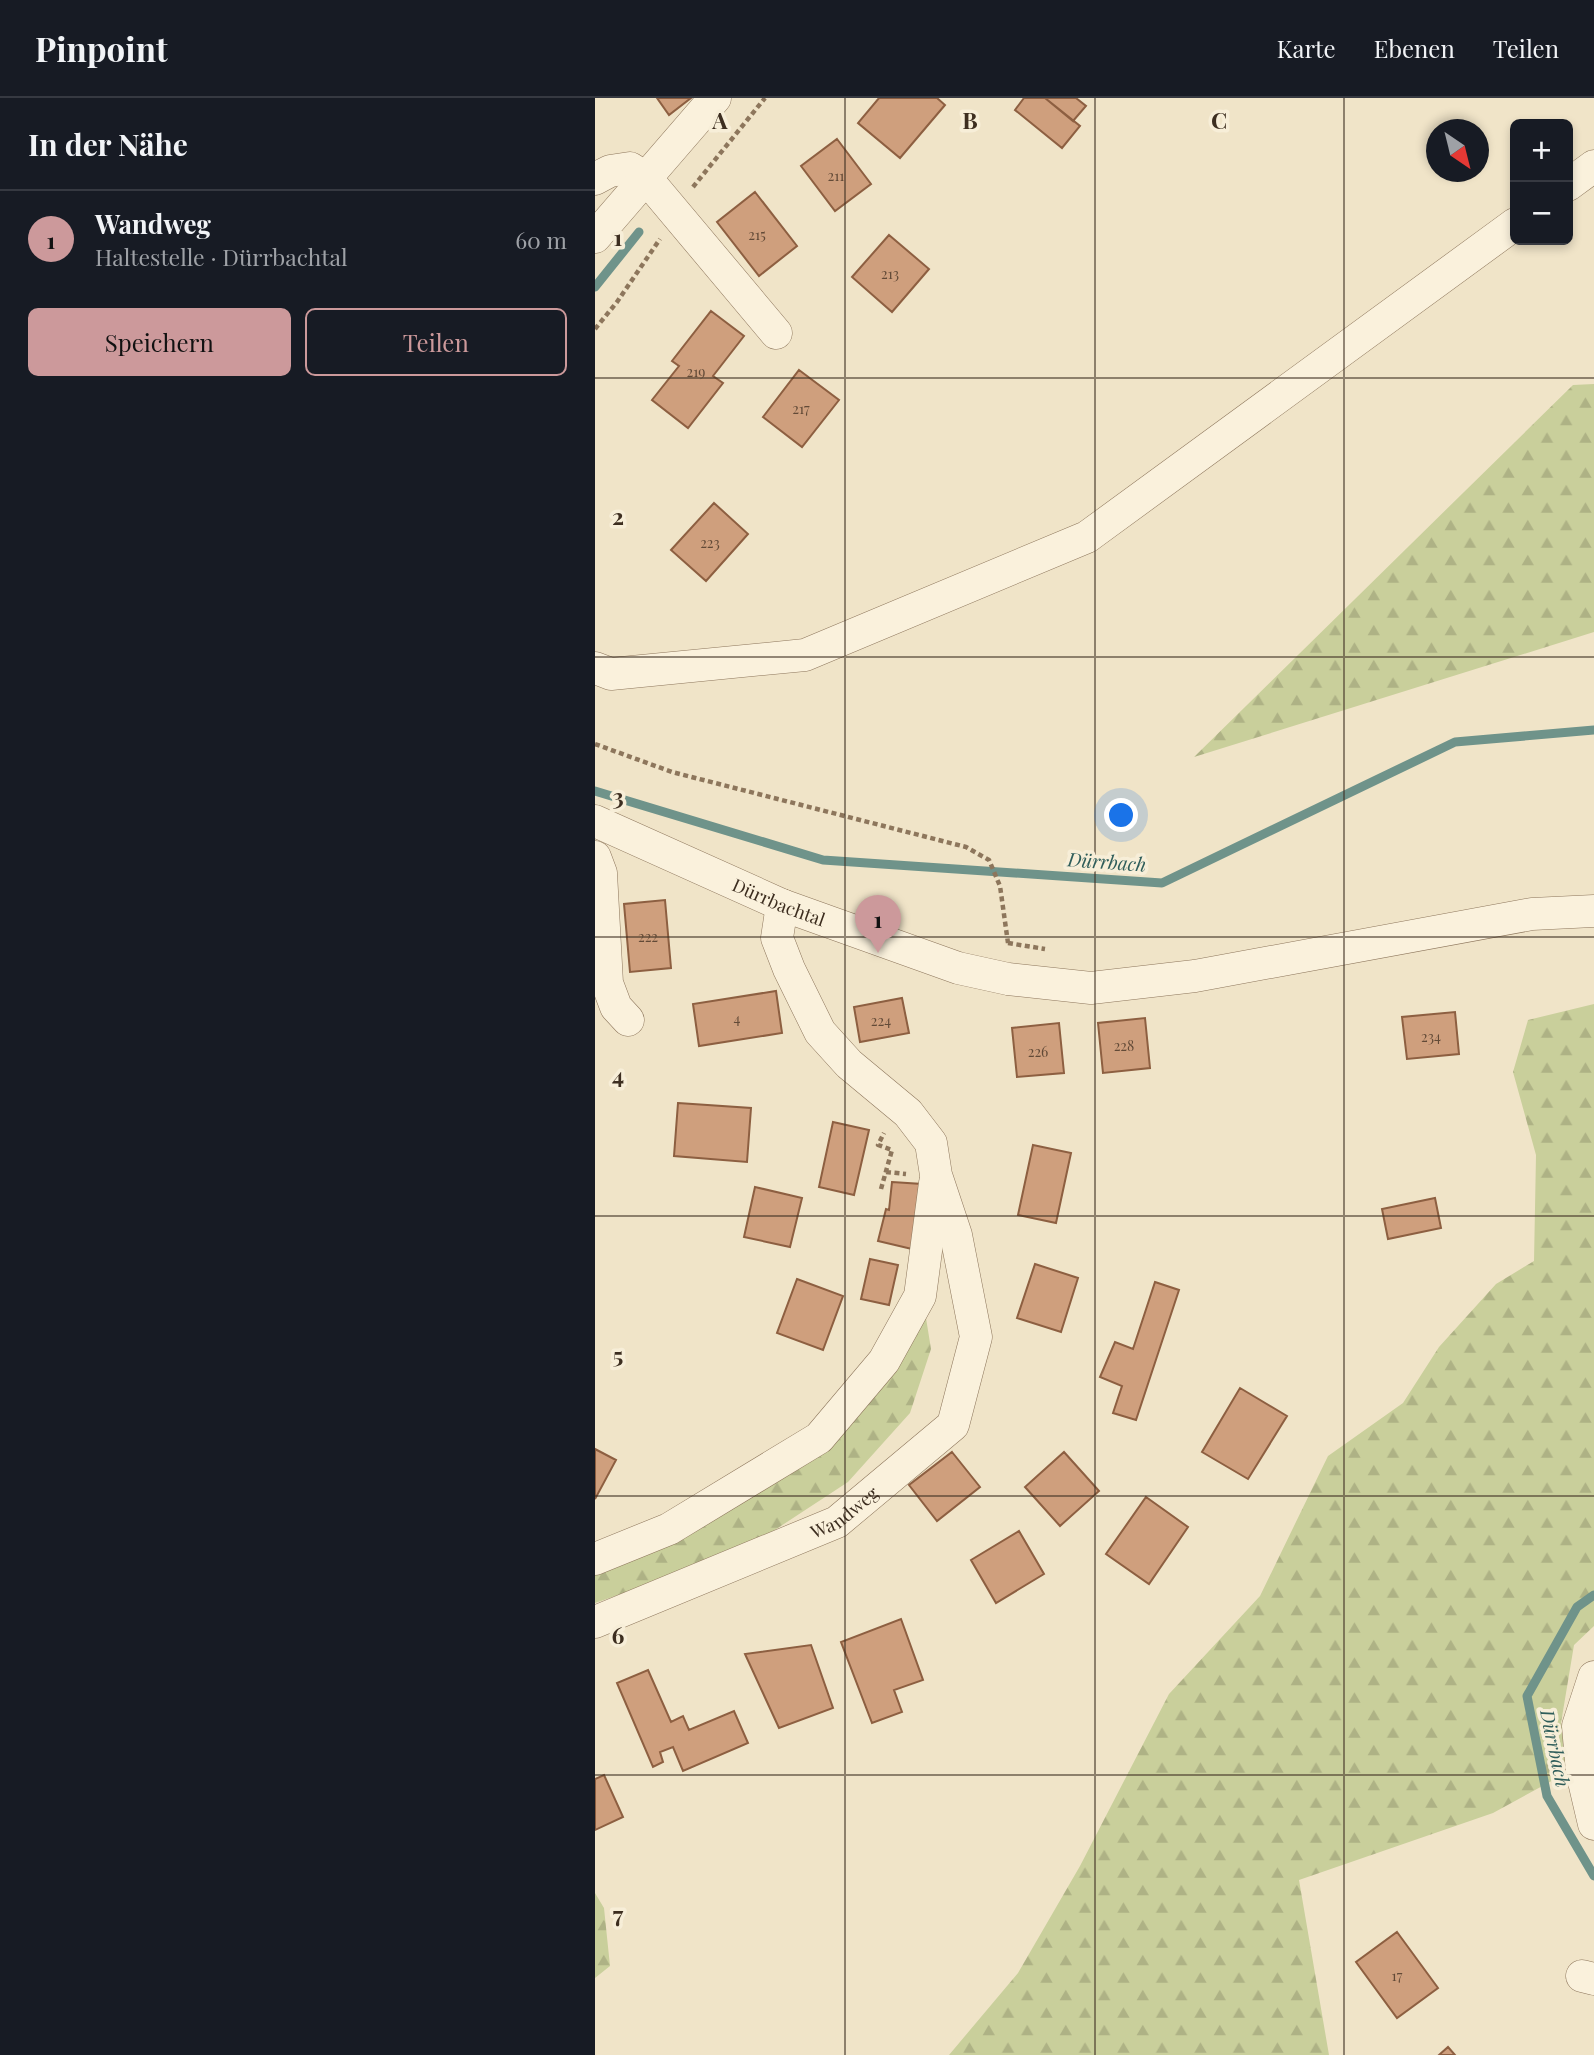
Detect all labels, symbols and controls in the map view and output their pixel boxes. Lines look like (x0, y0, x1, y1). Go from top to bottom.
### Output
text: Pinpoint (35, 26, 168, 70)
text: Karte (1277, 32, 1336, 64)
text: Ebenen (1374, 32, 1455, 64)
text: Teilen (1493, 32, 1559, 64)
text: A (711, 104, 728, 135)
text: B (962, 104, 978, 135)
text: C (1211, 104, 1227, 135)
north arrow (1426, 119, 1489, 182)
map controls (1510, 119, 1573, 245)
button: + (1510, 119, 1573, 182)
text: In der Nähe (28, 124, 188, 164)
house number: 211 (827, 166, 845, 185)
button: − (1510, 182, 1573, 245)
text: Wandweg (95, 206, 211, 241)
text: 1 (614, 221, 623, 252)
text: 1 (47, 224, 55, 255)
text: 60 m (515, 224, 567, 255)
house number: 215 (748, 225, 766, 244)
text: Haltestelle · Dürrbachtal (95, 241, 348, 272)
house number: 213 (881, 264, 899, 283)
button: Speichern (28, 308, 291, 376)
button: Teilen (305, 308, 567, 376)
house number: 219 (686, 362, 706, 381)
house number: 217 (792, 399, 810, 418)
text: 2 (612, 500, 624, 531)
house number: 223 (700, 533, 720, 552)
text: 3 (612, 780, 624, 811)
your location (1104, 798, 1138, 832)
water label: Dürrbach (1066, 845, 1147, 877)
street label: Dürrbachtal (729, 872, 828, 931)
pin: 1 (855, 895, 901, 953)
house number: 222 (638, 927, 658, 946)
house number: 4 (734, 1009, 741, 1028)
house number: 224 (871, 1011, 891, 1030)
house number: 234 (1421, 1027, 1441, 1046)
house number: 228 (1114, 1036, 1134, 1055)
house number: 226 (1028, 1042, 1048, 1061)
text: 4 (612, 1059, 624, 1090)
text: 5 (613, 1339, 623, 1370)
street label: Wandweg (806, 1480, 884, 1544)
text: 6 (612, 1619, 625, 1650)
water label: Dürrbach (1535, 1706, 1577, 1789)
text: 7 (613, 1898, 624, 1929)
house number: 17 (1392, 1966, 1403, 1985)

